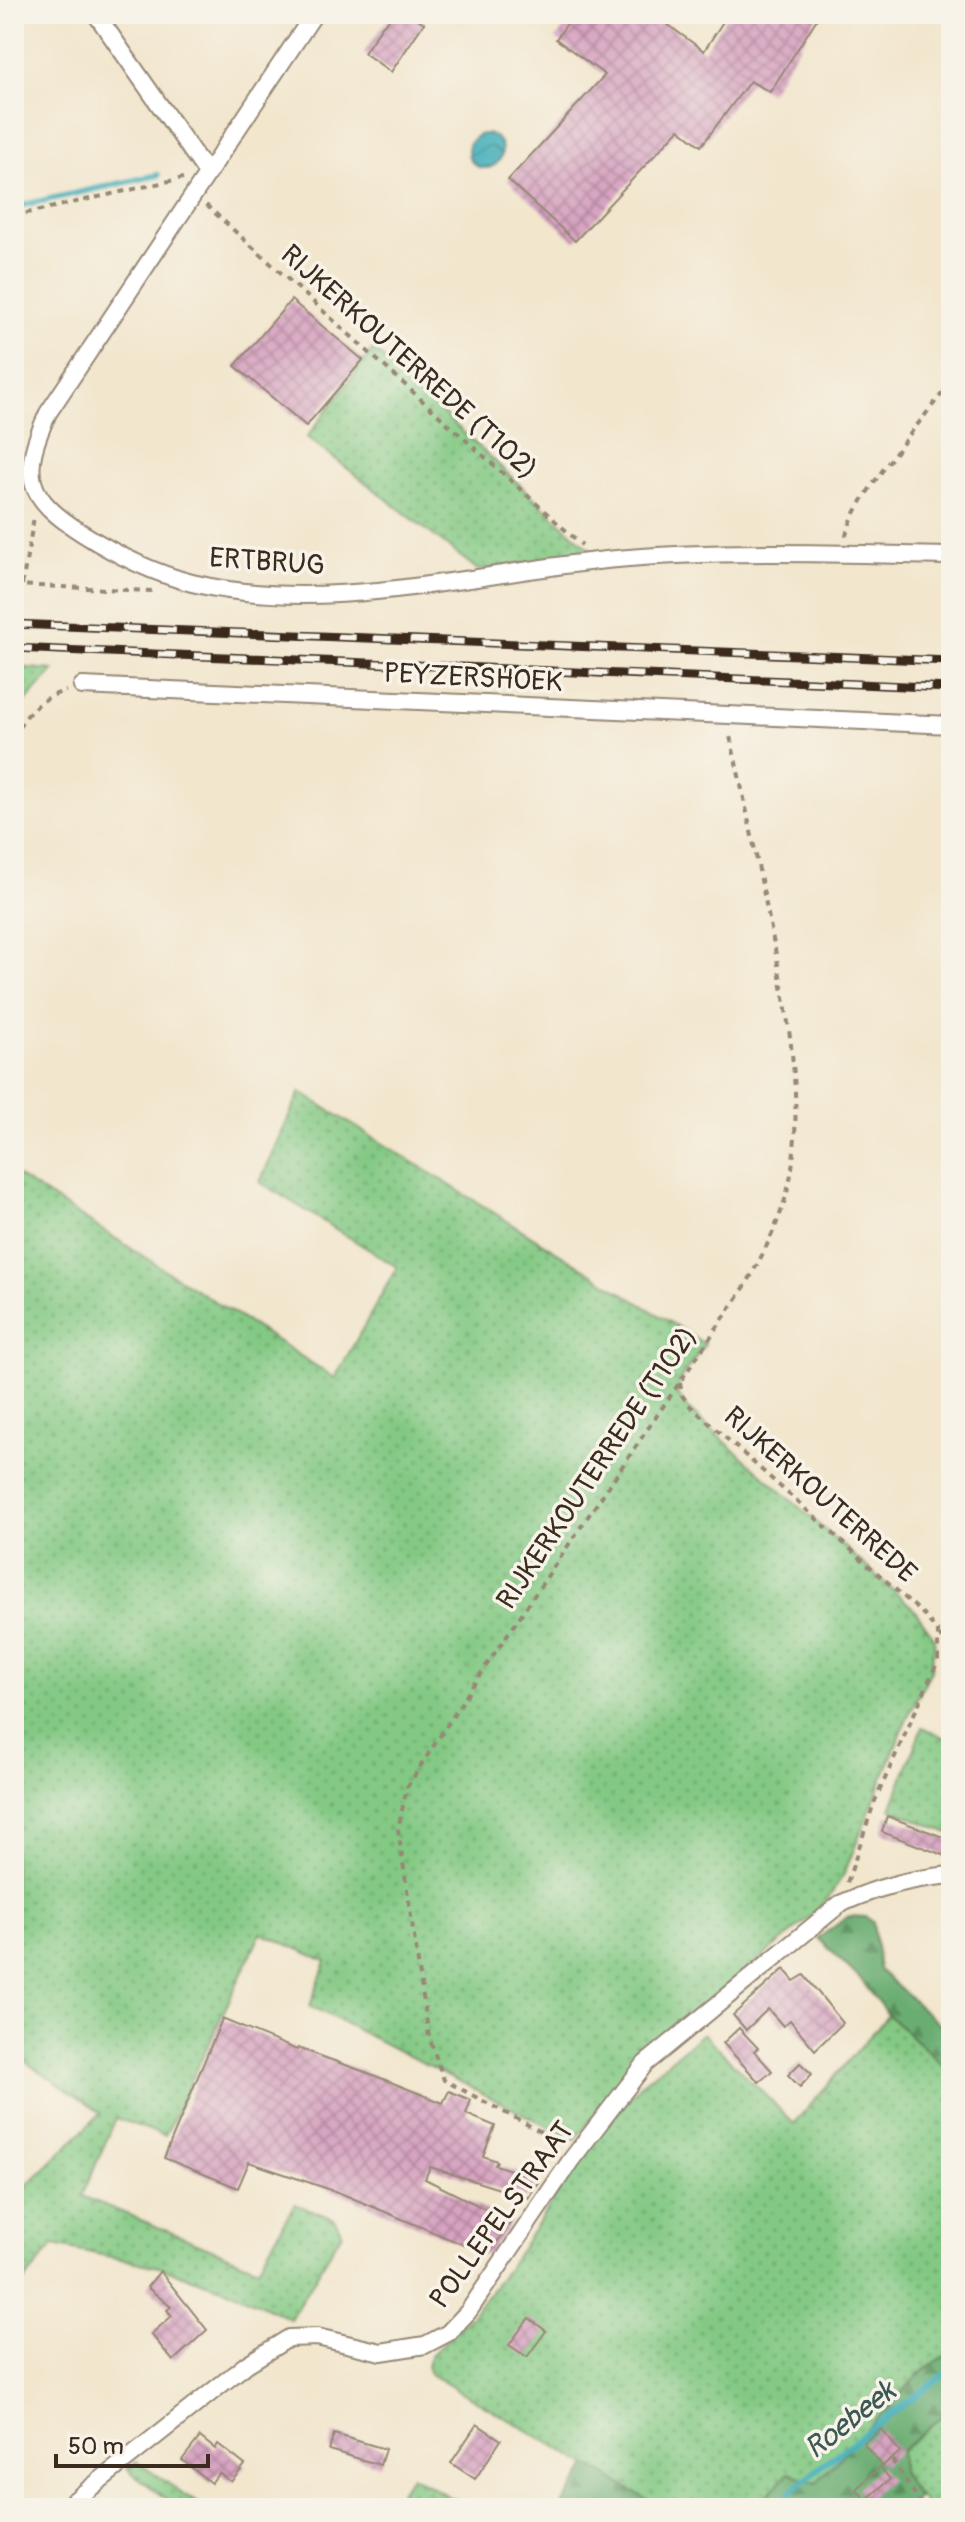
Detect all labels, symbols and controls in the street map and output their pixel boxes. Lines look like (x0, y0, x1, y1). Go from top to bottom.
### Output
street label: RIJKERKOUTERREDE (T102) (273, 237, 545, 487)
street label: ERTBRUG (208, 541, 326, 583)
street label: PEYZERSHOEK (383, 656, 563, 700)
street label: RIJKERKOUTERREDE (T102) (489, 1320, 705, 1616)
street label: RIJKERKOUTERREDE (716, 1399, 924, 1591)
street label: POLLEPELSTRAAT (422, 2115, 582, 2315)
water label: Roebeek (797, 2372, 905, 2467)
scale bar (56, 2418, 208, 2468)
text: 50 m (68, 2432, 124, 2461)

